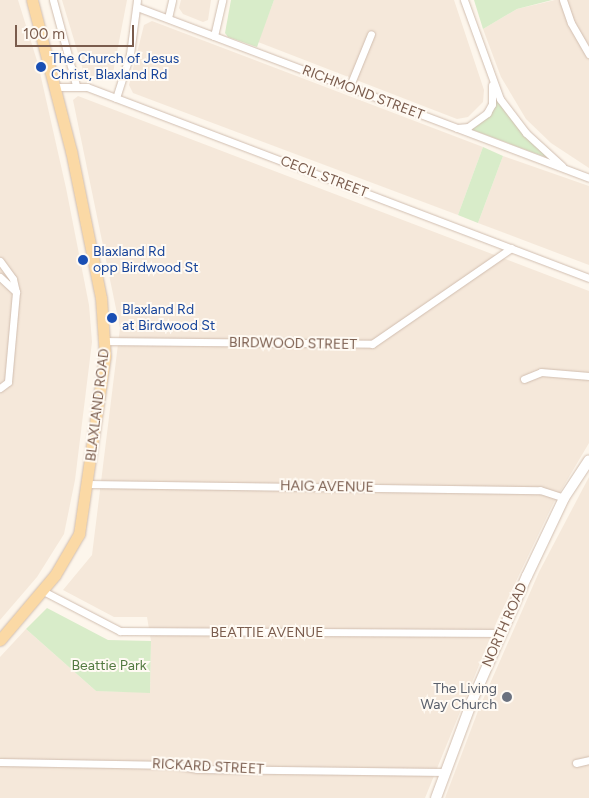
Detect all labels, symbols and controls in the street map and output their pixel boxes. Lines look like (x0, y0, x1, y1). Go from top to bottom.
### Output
scale bar (18, 15, 136, 47)
text: 100 m (23, 25, 65, 43)
place label: The Church of Jesus Christ, Blaxland Rd (51, 51, 179, 84)
marker: The Church of Jesus Christ, Blaxland Rd (35, 61, 47, 73)
street label: RICHMOND STREET (300, 62, 426, 124)
street label: CECIL STREET (278, 153, 370, 201)
place label: Blaxland Rd opp Birdwood St (93, 244, 198, 276)
marker: Blaxland Rd opp Birdwood St (77, 254, 89, 266)
place label: Blaxland Rd at Birdwood St (122, 302, 215, 334)
marker: Blaxland Rd at Birdwood St (106, 312, 118, 324)
street label: BIRDWOOD STREET (229, 334, 357, 354)
street label: BLAXLAND ROAD (83, 348, 113, 462)
street label: HAIG AVENUE (280, 478, 374, 496)
street label: NORTH ROAD (479, 580, 531, 670)
street label: BEATTIE AVENUE (210, 625, 324, 641)
park label: Beattie Park (72, 658, 146, 674)
place label: The Living Way Church (420, 681, 497, 714)
marker: The Living Way Church (501, 691, 513, 703)
street label: RICKARD STREET (152, 756, 264, 778)

